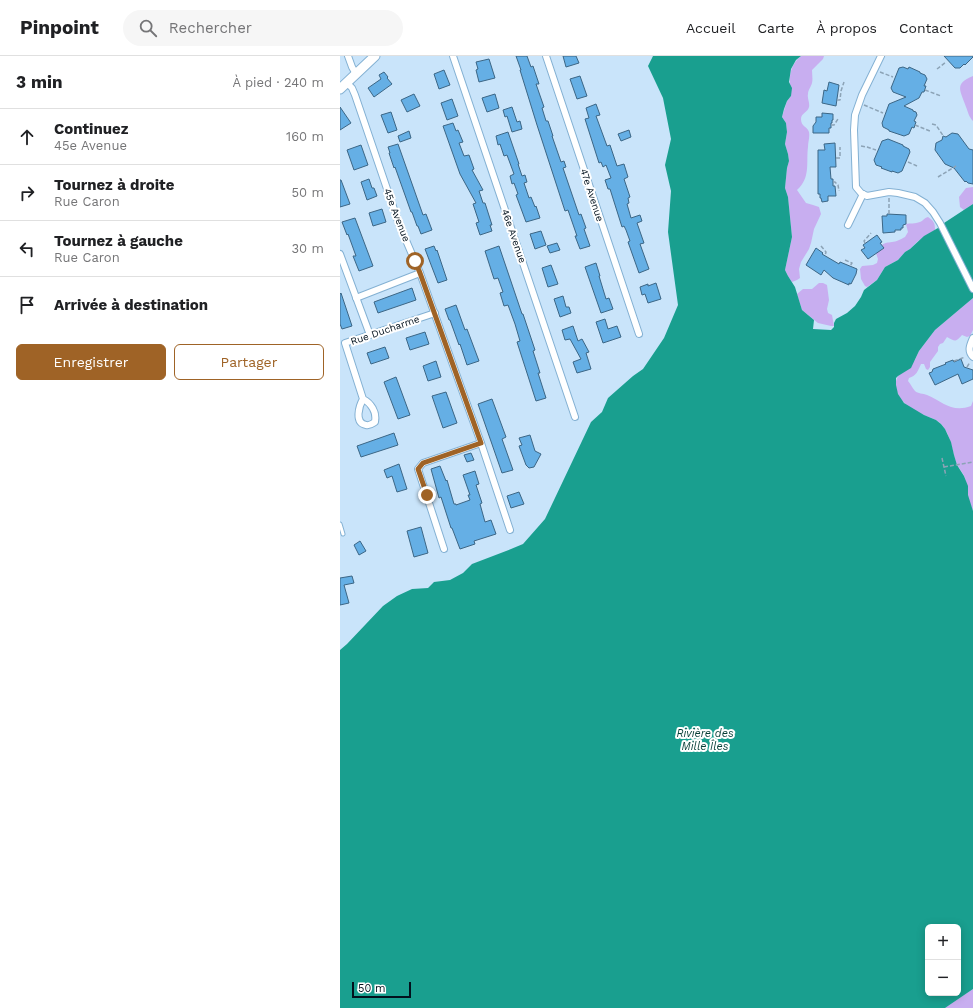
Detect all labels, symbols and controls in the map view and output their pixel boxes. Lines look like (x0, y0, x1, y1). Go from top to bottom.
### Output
search box (123, 10, 403, 46)
text: Pinpoint (20, 16, 99, 39)
icon: search (137, 17, 159, 39)
text: Rechercher (169, 19, 252, 37)
text: Accueil (686, 20, 735, 36)
text: Carte (757, 20, 794, 36)
text: À propos (816, 20, 877, 36)
text: Contact (899, 20, 953, 36)
text: 3 min (16, 72, 62, 92)
text: À pied · 240 m (232, 75, 324, 90)
text: Continuez (54, 120, 128, 138)
icon: ahead (16, 126, 38, 148)
text: 160 m (286, 129, 324, 144)
text: 45e Avenue (54, 138, 127, 153)
street label: 47e Avenue (578, 167, 606, 223)
text: Tournez à droite (54, 176, 174, 194)
icon: right (16, 182, 38, 204)
text: 50 m (292, 185, 324, 200)
street label: 45e Avenue (382, 187, 412, 243)
text: Rue Caron (54, 194, 120, 209)
street label: 46e Avenue (500, 208, 528, 265)
text: Tournez à gauche (54, 232, 183, 250)
icon: left (16, 238, 38, 260)
text: 30 m (292, 241, 324, 256)
text: Rue Caron (54, 250, 120, 265)
route start (406, 252, 424, 270)
icon: arrive (16, 294, 38, 316)
text: Arrivée à destination (54, 296, 208, 314)
street label: Rue Ducharme (349, 313, 421, 347)
button: Enregistrer (16, 344, 166, 380)
button: Partager (174, 344, 324, 380)
route end (418, 486, 436, 504)
water label: Rivière des Mille Îles (676, 727, 734, 753)
map controls (925, 924, 961, 996)
button: + (925, 924, 961, 960)
button: − (925, 960, 961, 996)
scale bar (352, 980, 411, 999)
text: 50 m (358, 982, 385, 995)

